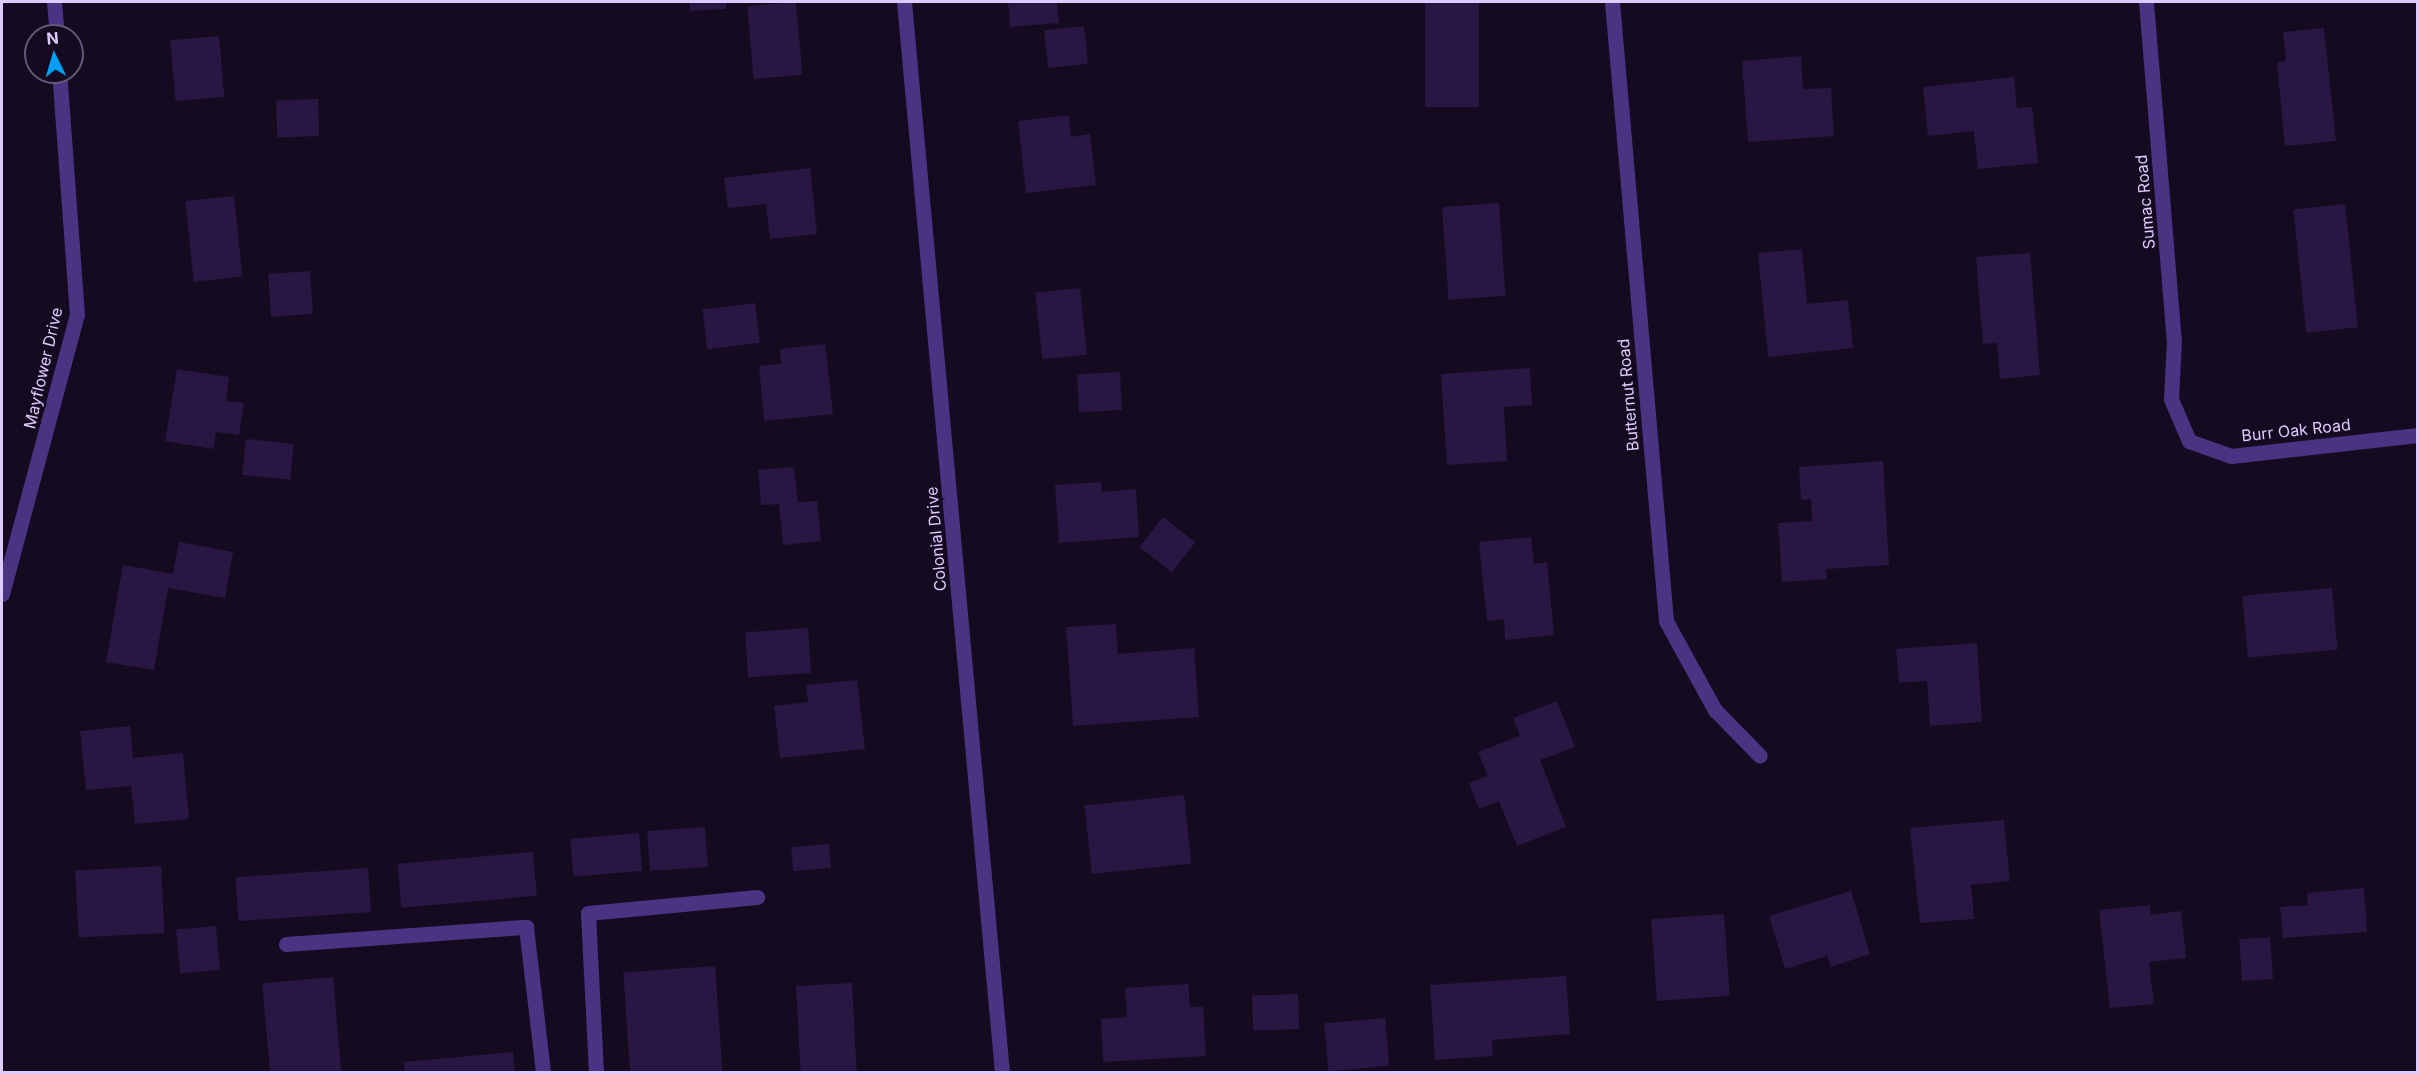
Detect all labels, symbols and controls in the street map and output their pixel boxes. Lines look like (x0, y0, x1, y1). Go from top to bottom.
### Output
north arrow (24, 24, 84, 84)
text: N (46, 28, 60, 49)
street label: Sumac Road (2131, 154, 2159, 250)
street label: Mayflower Drive (20, 305, 66, 431)
street label: Butternut Road (1614, 338, 1642, 452)
street label: Burr Oak Road (2240, 415, 2352, 445)
street label: Colonial Drive (922, 486, 950, 592)

